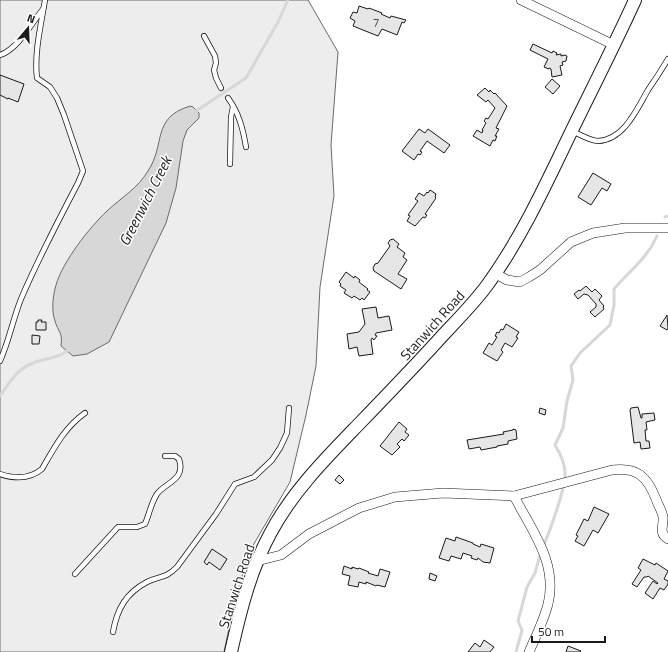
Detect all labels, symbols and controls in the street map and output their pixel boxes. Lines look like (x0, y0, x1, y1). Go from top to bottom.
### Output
north arrow (8, 8, 48, 48)
text: N (25, 10, 37, 27)
house number: 7 (373, 13, 379, 32)
water label: Greenwich Creek (113, 150, 179, 250)
street label: Stanwich Road (395, 285, 469, 365)
street label: Stanwich Road (212, 541, 260, 631)
scale bar (532, 618, 605, 644)
text: 50 m (538, 622, 564, 641)

